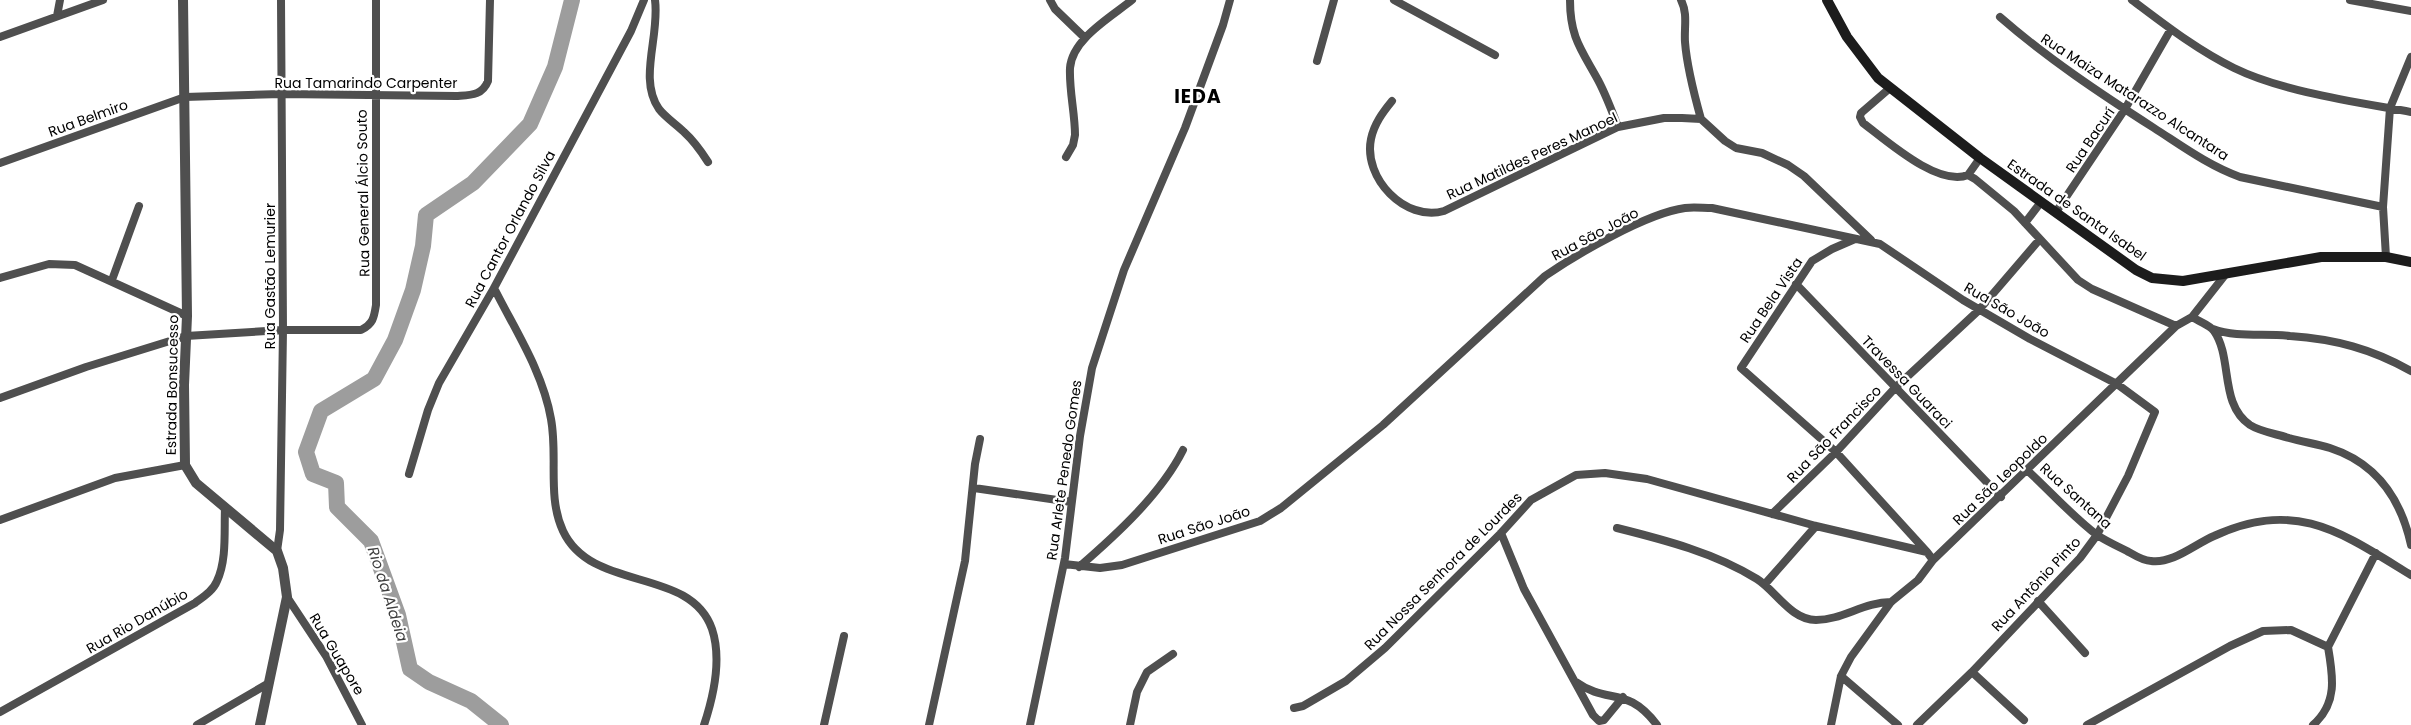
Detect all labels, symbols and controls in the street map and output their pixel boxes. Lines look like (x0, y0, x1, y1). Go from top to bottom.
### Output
street label: Rua Maiza Matarazzo Alcantara (2037, 29, 2233, 165)
street label: Rua Tamarindo Carpenter (275, 73, 457, 93)
district label: IEDA (1174, 83, 1222, 110)
street label: Rua Belmiro (45, 94, 131, 142)
street label: Rua Bacurí (2061, 103, 2120, 177)
street label: Rua Matildes Peres Manoel (1443, 107, 1621, 205)
street label: Rua General Álcio Souto (352, 109, 374, 277)
street label: Rua Cantor Orlando Silva (460, 147, 560, 311)
street label: Estrada de Santa Isabel (2003, 154, 2151, 266)
street label: Rua Gastão Lemurier (260, 203, 280, 349)
street label: Rua São João (1548, 203, 1642, 265)
street label: Rua Bela Vista (1735, 253, 1807, 347)
street label: Rua São João (1960, 277, 2054, 343)
street label: Estrada Bonsucesso (161, 315, 183, 455)
street label: Travessa Guaraci (1857, 331, 1957, 433)
street label: Rua Arlete Penedo Gomes (1041, 379, 1087, 561)
street label: Rua São Francisco (1782, 381, 1886, 487)
street label: Rua São Leopoldo (1948, 428, 2052, 530)
street label: Rua Santana (2036, 458, 2116, 534)
street label: Rua Nossa Senhora de Lourdes (1360, 488, 1526, 654)
street label: Rua São João (1155, 501, 1253, 549)
street label: Rua Antônio Pinto (1987, 532, 2085, 636)
water label: Rio da Aldeia (363, 544, 413, 644)
street label: Rua Rio Danúbio (82, 584, 192, 658)
street label: Rua Guapore (305, 609, 370, 699)

